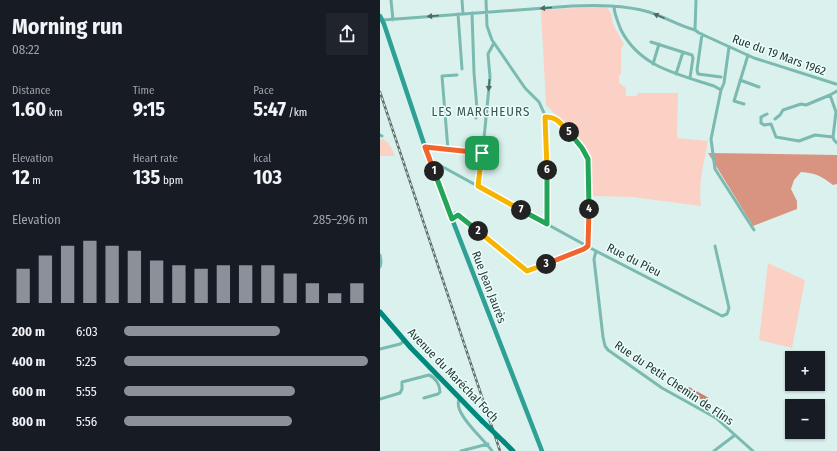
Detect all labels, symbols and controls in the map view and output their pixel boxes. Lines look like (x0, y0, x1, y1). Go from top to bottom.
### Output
one-way arrow (540, 4, 552, 11)
text: Morning run (12, 13, 123, 40)
button: share (326, 13, 368, 55)
one-way arrow (427, 13, 439, 20)
one-way arrow (654, 13, 665, 19)
street label: Rue du 19 Mars 1962 (730, 32, 828, 78)
text: 08:22 (12, 42, 40, 57)
one-way arrow (485, 79, 492, 91)
text: Distance (12, 84, 51, 97)
text: Time (133, 84, 154, 97)
text: Pace (253, 84, 274, 97)
text: 1.60 (12, 97, 46, 121)
text: 9:15 (133, 97, 165, 121)
text: 5:47 (253, 97, 286, 121)
district label: LES MARCHEURS (432, 104, 530, 119)
text: km (46, 106, 62, 119)
text: /km (286, 106, 307, 119)
pin: 5 (559, 122, 579, 142)
text: 5 (566, 125, 572, 138)
pin (465, 136, 499, 170)
icon: arrive (471, 142, 493, 164)
text: Elevation (12, 152, 53, 165)
text: Heart rate (133, 152, 178, 165)
text: kcal (253, 152, 271, 165)
pin: 6 (537, 160, 557, 180)
pin: 1 (424, 161, 444, 181)
text: 6 (544, 163, 550, 176)
text: 1 (432, 164, 436, 177)
text: 12 (12, 165, 30, 189)
text: 135 (133, 165, 160, 189)
text: 103 (253, 165, 282, 189)
text: m (30, 174, 41, 187)
text: bpm (160, 174, 183, 187)
pin: 4 (579, 199, 599, 219)
pin: 7 (511, 200, 531, 220)
text: 4 (586, 202, 592, 215)
text: 7 (519, 203, 523, 216)
text: Elevation (12, 212, 61, 227)
text: 285–296 m (313, 212, 368, 227)
pin: 2 (468, 221, 488, 241)
text: 2 (475, 224, 481, 237)
street label: Rue du Pieu (605, 240, 663, 280)
street label: Rue Jean Jaurès (469, 249, 509, 325)
pin: 3 (536, 254, 556, 274)
text: 3 (543, 257, 549, 270)
text: 200 m (12, 324, 45, 339)
text: 6:03 (76, 324, 98, 339)
street label: Avenue du Maréchal Foch (405, 325, 501, 425)
street label: Rue du Petit Chemin de Flins (612, 338, 736, 428)
map controls (785, 351, 825, 439)
button: + (785, 351, 825, 391)
text: 400 m (12, 354, 46, 369)
text: 5:25 (76, 354, 96, 369)
text: 600 m (12, 384, 46, 399)
text: 5:55 (76, 384, 97, 399)
button: − (785, 399, 825, 439)
text: 800 m (12, 414, 46, 429)
text: 5:56 (76, 414, 97, 429)

